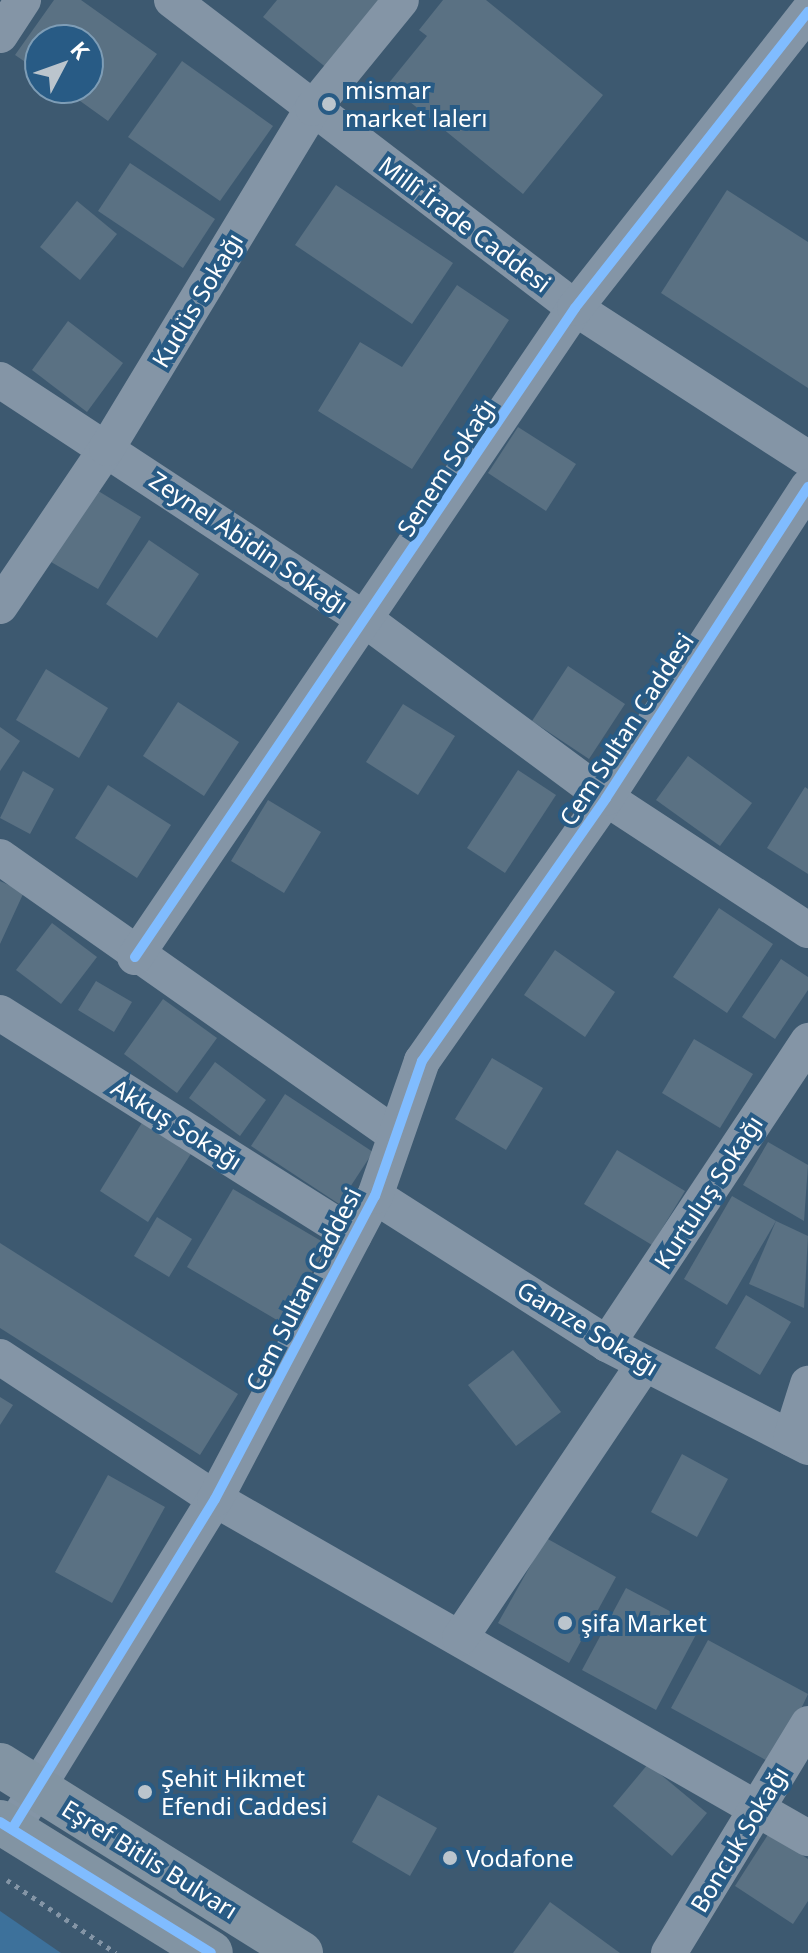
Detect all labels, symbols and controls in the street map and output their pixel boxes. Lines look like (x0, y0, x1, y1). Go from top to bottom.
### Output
north arrow (24, 24, 104, 104)
text: K (64, 34, 97, 65)
place label: mismar market lalerı (345, 76, 488, 132)
marker: mismar market lalerı (320, 95, 338, 113)
street label: Millî İrade Caddesi (373, 150, 557, 298)
street label: Kudüs Sokağı (146, 227, 248, 373)
street label: Senem Sokağı (391, 393, 501, 541)
street label: Zeynel Abidin Sokağı (144, 465, 354, 619)
street label: Cem Sultan Caddesi (553, 627, 699, 831)
street label: Akkuş Sokağı (106, 1072, 248, 1176)
street label: Kurtuluş Sokağı (648, 1110, 768, 1274)
street label: Cem Sultan Caddesi (239, 1183, 367, 1395)
street label: Gamze Sokağı (512, 1275, 664, 1381)
place label: şifa Market (581, 1609, 707, 1637)
marker: şifa Market (556, 1614, 574, 1632)
street label: Boncuk Sokağı (684, 1761, 794, 1917)
place label: Şehit Hikmet Efendi Caddesi (161, 1764, 328, 1820)
marker: Şehit Hikmet Efendi Caddesi (136, 1783, 154, 1801)
street label: Eşref Bitlis Bulvarı (57, 1793, 243, 1925)
place label: Vodafone (466, 1844, 574, 1872)
marker: Vodafone (441, 1849, 459, 1867)

